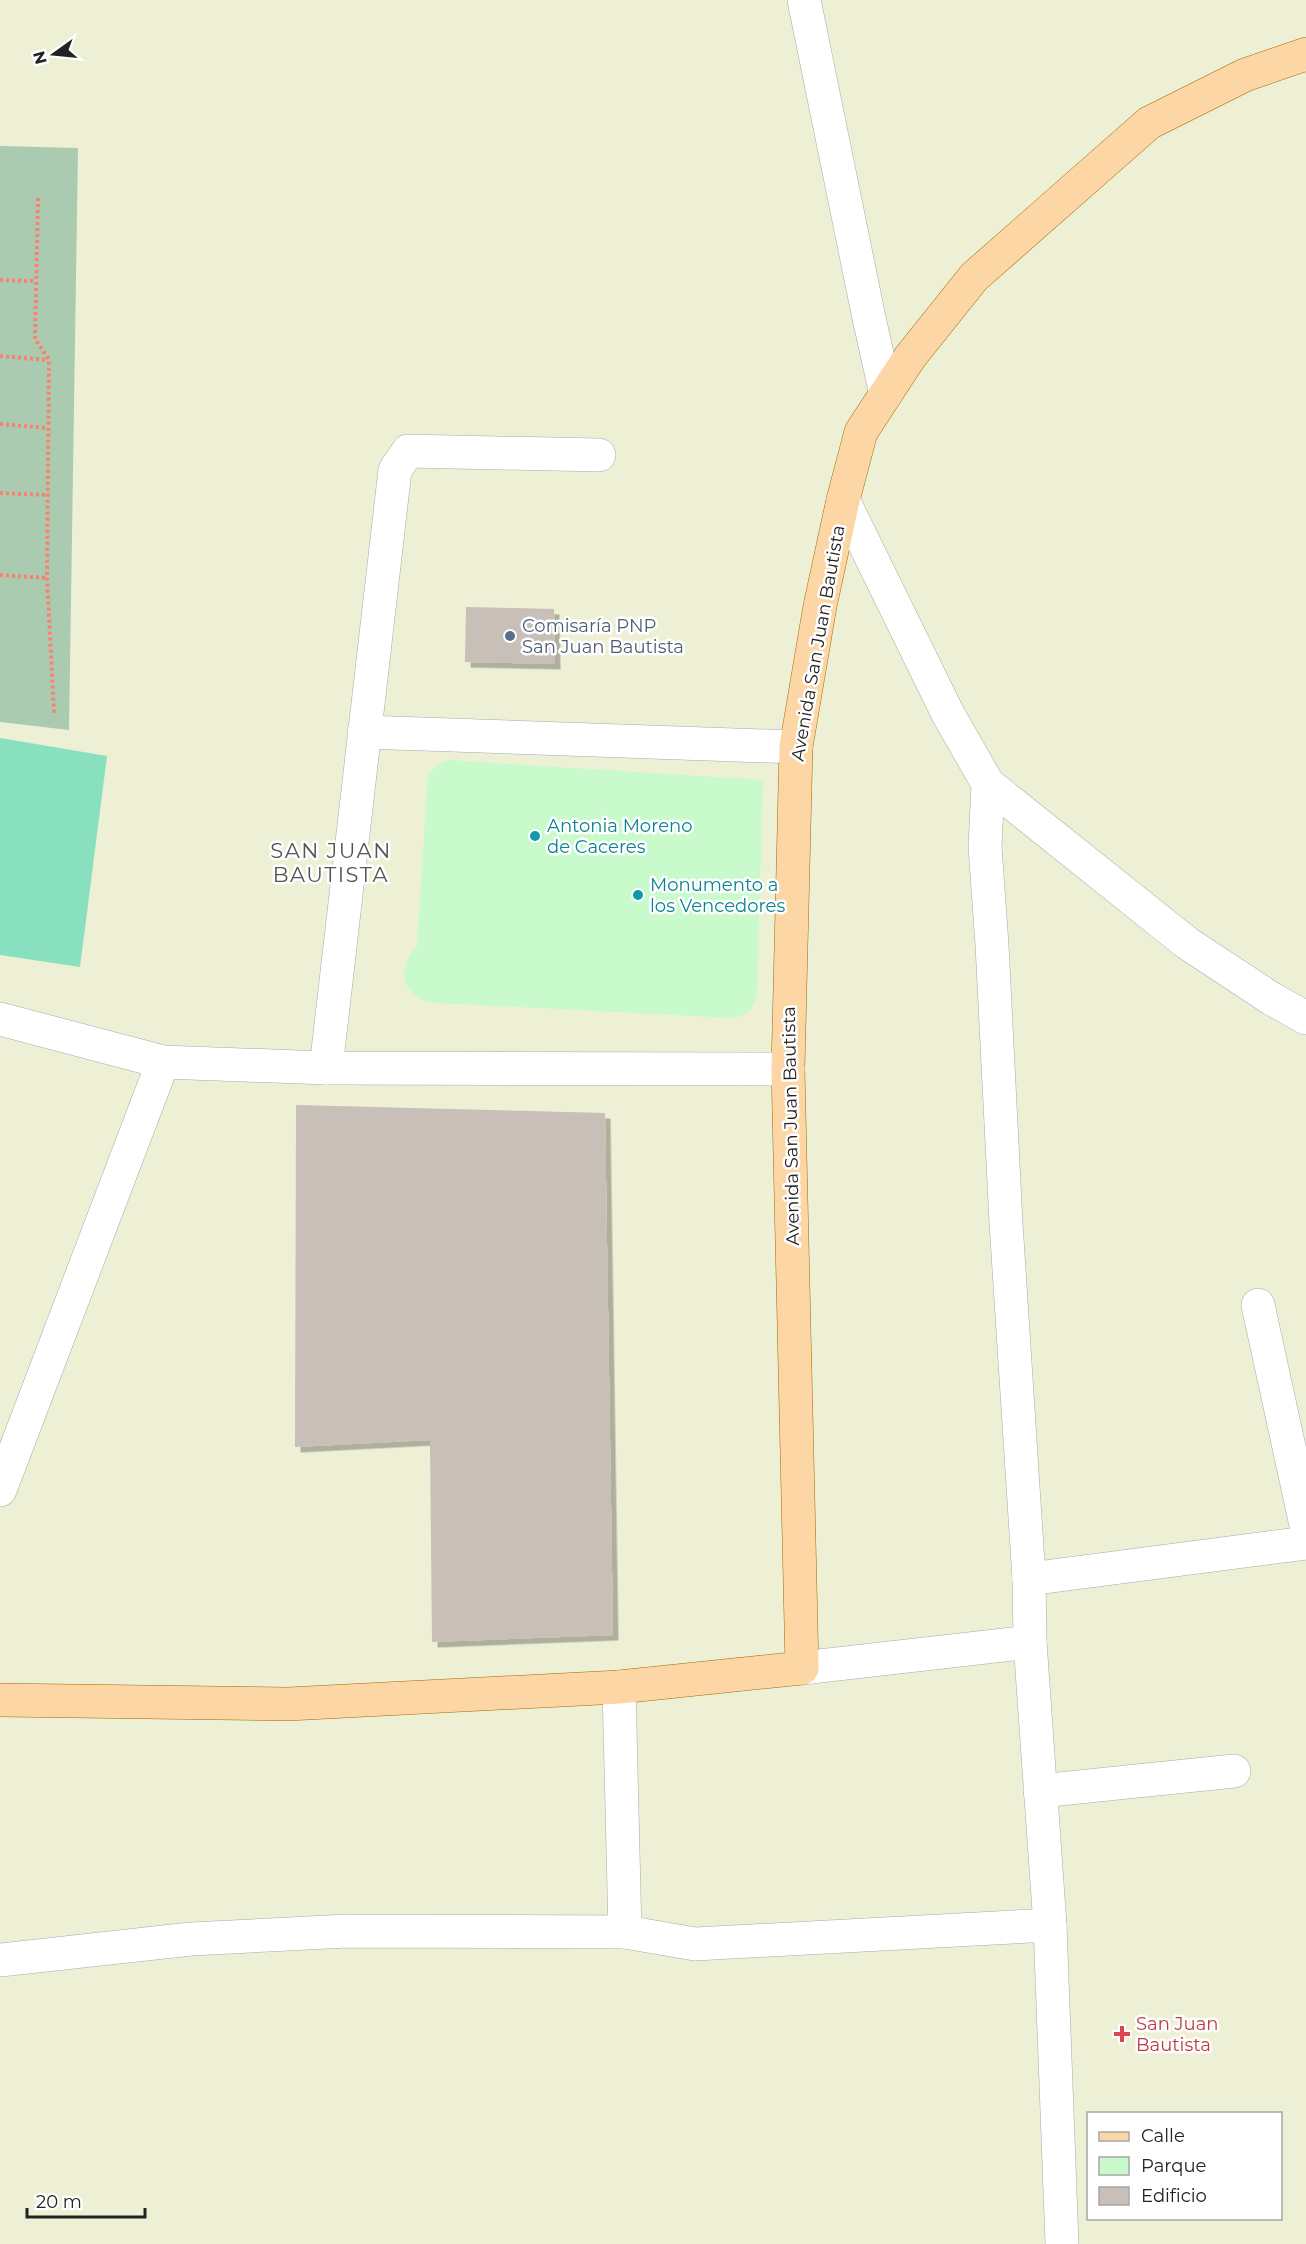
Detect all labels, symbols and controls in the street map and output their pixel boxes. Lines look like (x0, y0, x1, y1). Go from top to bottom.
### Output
north arrow (24, 24, 84, 84)
text: N (29, 49, 51, 66)
street label: Avenida San Juan Bautista (786, 523, 850, 763)
place label: Comisaría PNP San Juan Bautista (522, 615, 684, 658)
marker: Comisaría PNP San Juan Bautista (503, 629, 517, 643)
place label: Antonia Moreno de Caceres (547, 815, 692, 858)
marker: Antonia Moreno de Caceres (528, 829, 542, 843)
district label: SAN JUAN BAUTISTA (270, 838, 392, 887)
place label: Monumento a los Vencedores (650, 874, 785, 917)
marker: Monumento a los Vencedores (631, 888, 645, 902)
street label: Avenida San Juan Bautista (778, 1006, 804, 1246)
place label: San Juan Bautista (1136, 2013, 1218, 2056)
marker: San Juan Bautista (1113, 2025, 1131, 2043)
legend (1087, 2112, 1282, 2220)
text: Calle (1141, 2125, 1185, 2147)
text: Parque (1141, 2155, 1207, 2177)
scale bar (27, 2181, 146, 2219)
text: Edificio (1141, 2185, 1207, 2207)
text: 20 m (36, 2191, 82, 2213)

